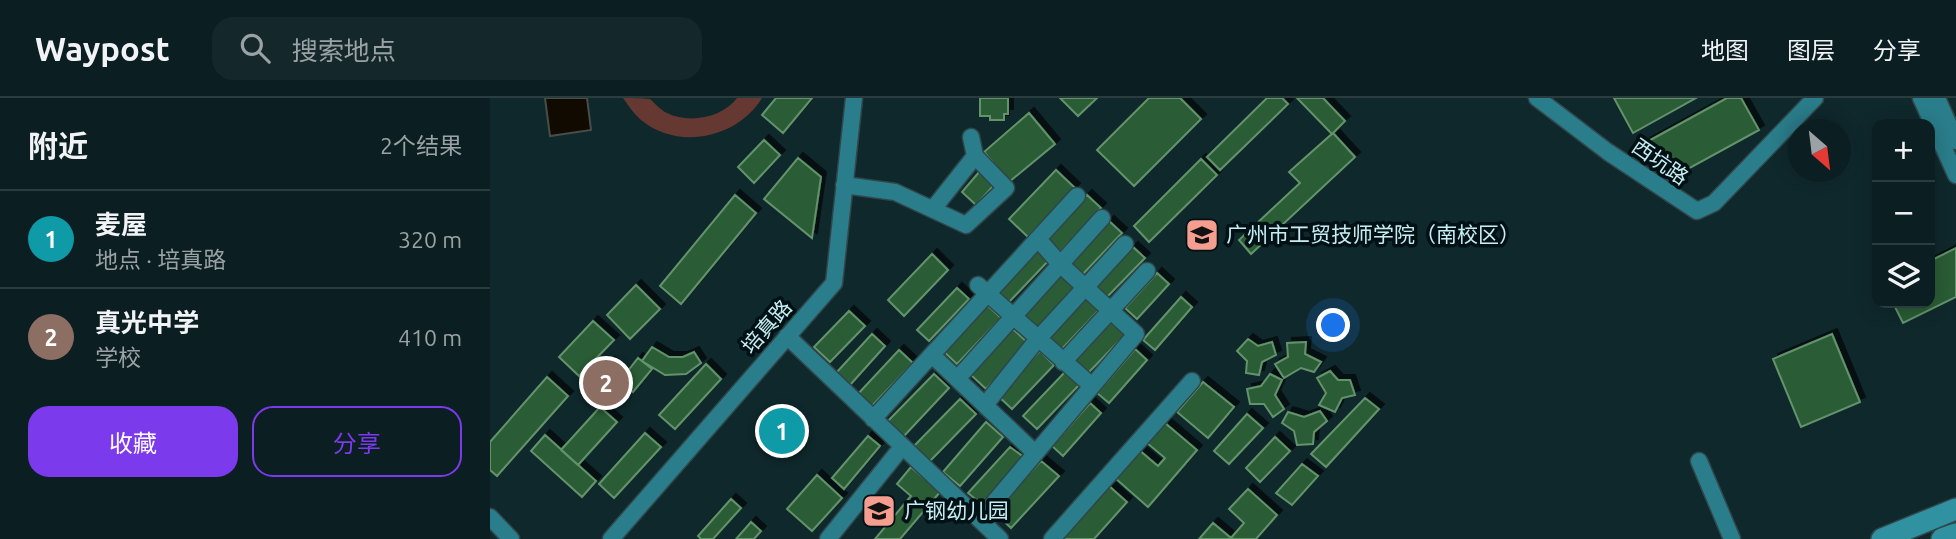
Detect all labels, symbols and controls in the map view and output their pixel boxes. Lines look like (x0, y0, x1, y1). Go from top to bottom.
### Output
search box (212, 17, 702, 80)
icon: search (236, 29, 274, 67)
text: Waypost (35, 30, 170, 67)
text: 搜索地点 (292, 36, 396, 65)
text: 地图 (1701, 37, 1749, 64)
text: 图层 (1787, 37, 1835, 64)
text: 分享 (1873, 37, 1921, 64)
north arrow (1788, 119, 1851, 182)
map controls (1872, 119, 1935, 308)
button: + (1872, 119, 1935, 182)
text: 附近 (28, 129, 88, 163)
text: 2个结果 (380, 133, 462, 158)
street label: 西坑路 (1628, 133, 1693, 189)
button: − (1872, 182, 1935, 245)
text: 麦屋 (95, 210, 147, 239)
school or university icon: 广州市工贸技师学院（南校区） (1183, 216, 1221, 254)
place label: 广州市工贸技师学院（南校区） (1226, 222, 1520, 246)
text: 1 (45, 227, 57, 252)
text: 320 m (398, 227, 462, 252)
button: layers (1872, 245, 1935, 308)
text: 地点 · 培真路 (95, 247, 226, 272)
street label: 培真路 (737, 295, 796, 358)
text: 真光中学 (95, 308, 199, 337)
your location (1316, 308, 1350, 342)
text: 2 (45, 325, 57, 350)
text: 410 m (398, 325, 462, 350)
text: 学校 (95, 345, 141, 370)
pin: 2 (583, 357, 629, 409)
pin: 1 (759, 405, 805, 457)
button: 收藏 (28, 406, 238, 477)
button: 分享 (252, 406, 462, 477)
school or university icon: 广钢幼儿园 (860, 492, 898, 530)
place label: 广钢幼儿园 (904, 498, 1009, 522)

